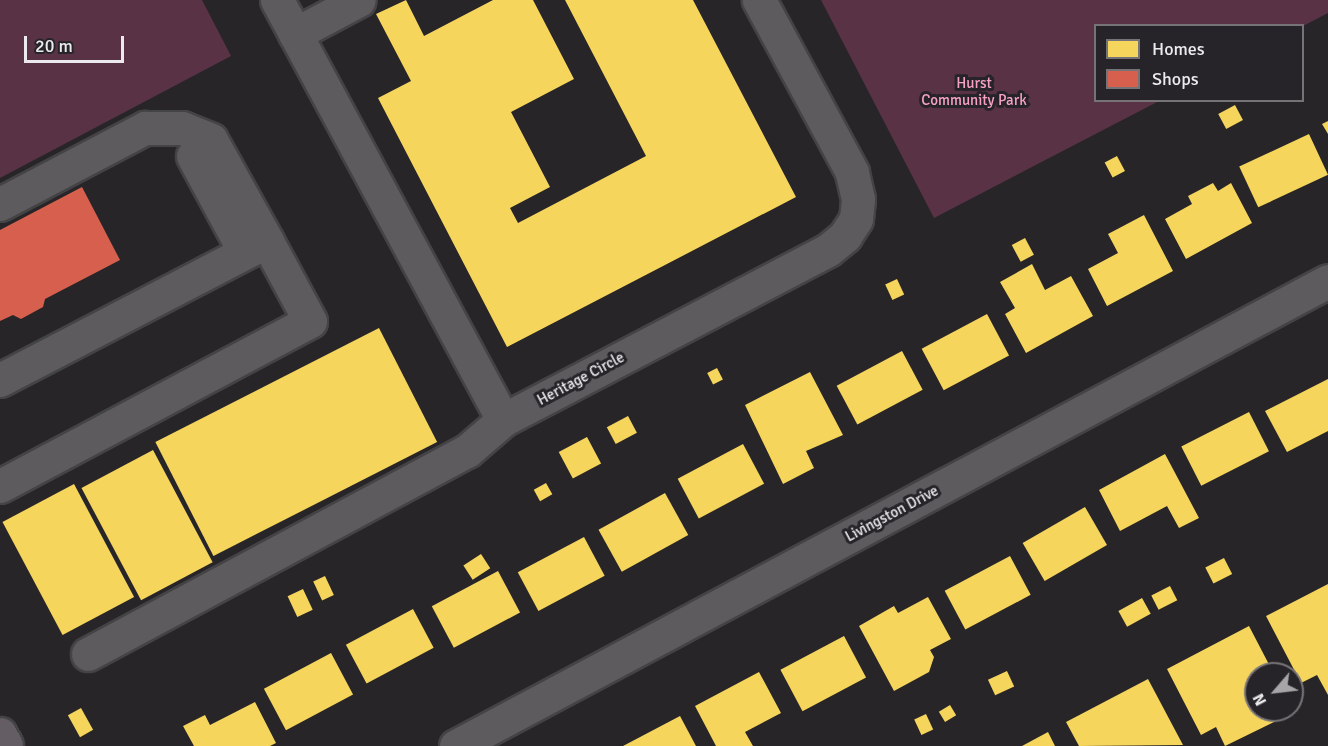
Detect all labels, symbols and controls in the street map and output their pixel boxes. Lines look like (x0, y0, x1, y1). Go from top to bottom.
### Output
scale bar (27, 24, 128, 62)
legend (1094, 24, 1304, 102)
text: 20 m (35, 35, 73, 57)
text: Homes (1152, 38, 1205, 60)
text: Shops (1152, 68, 1199, 90)
park label: Hurst Community Park (921, 74, 1027, 109)
street label: Heritage Circle (534, 348, 628, 410)
street label: Livingston Drive (842, 482, 942, 546)
north arrow (1244, 662, 1304, 722)
text: N (1248, 690, 1271, 709)

